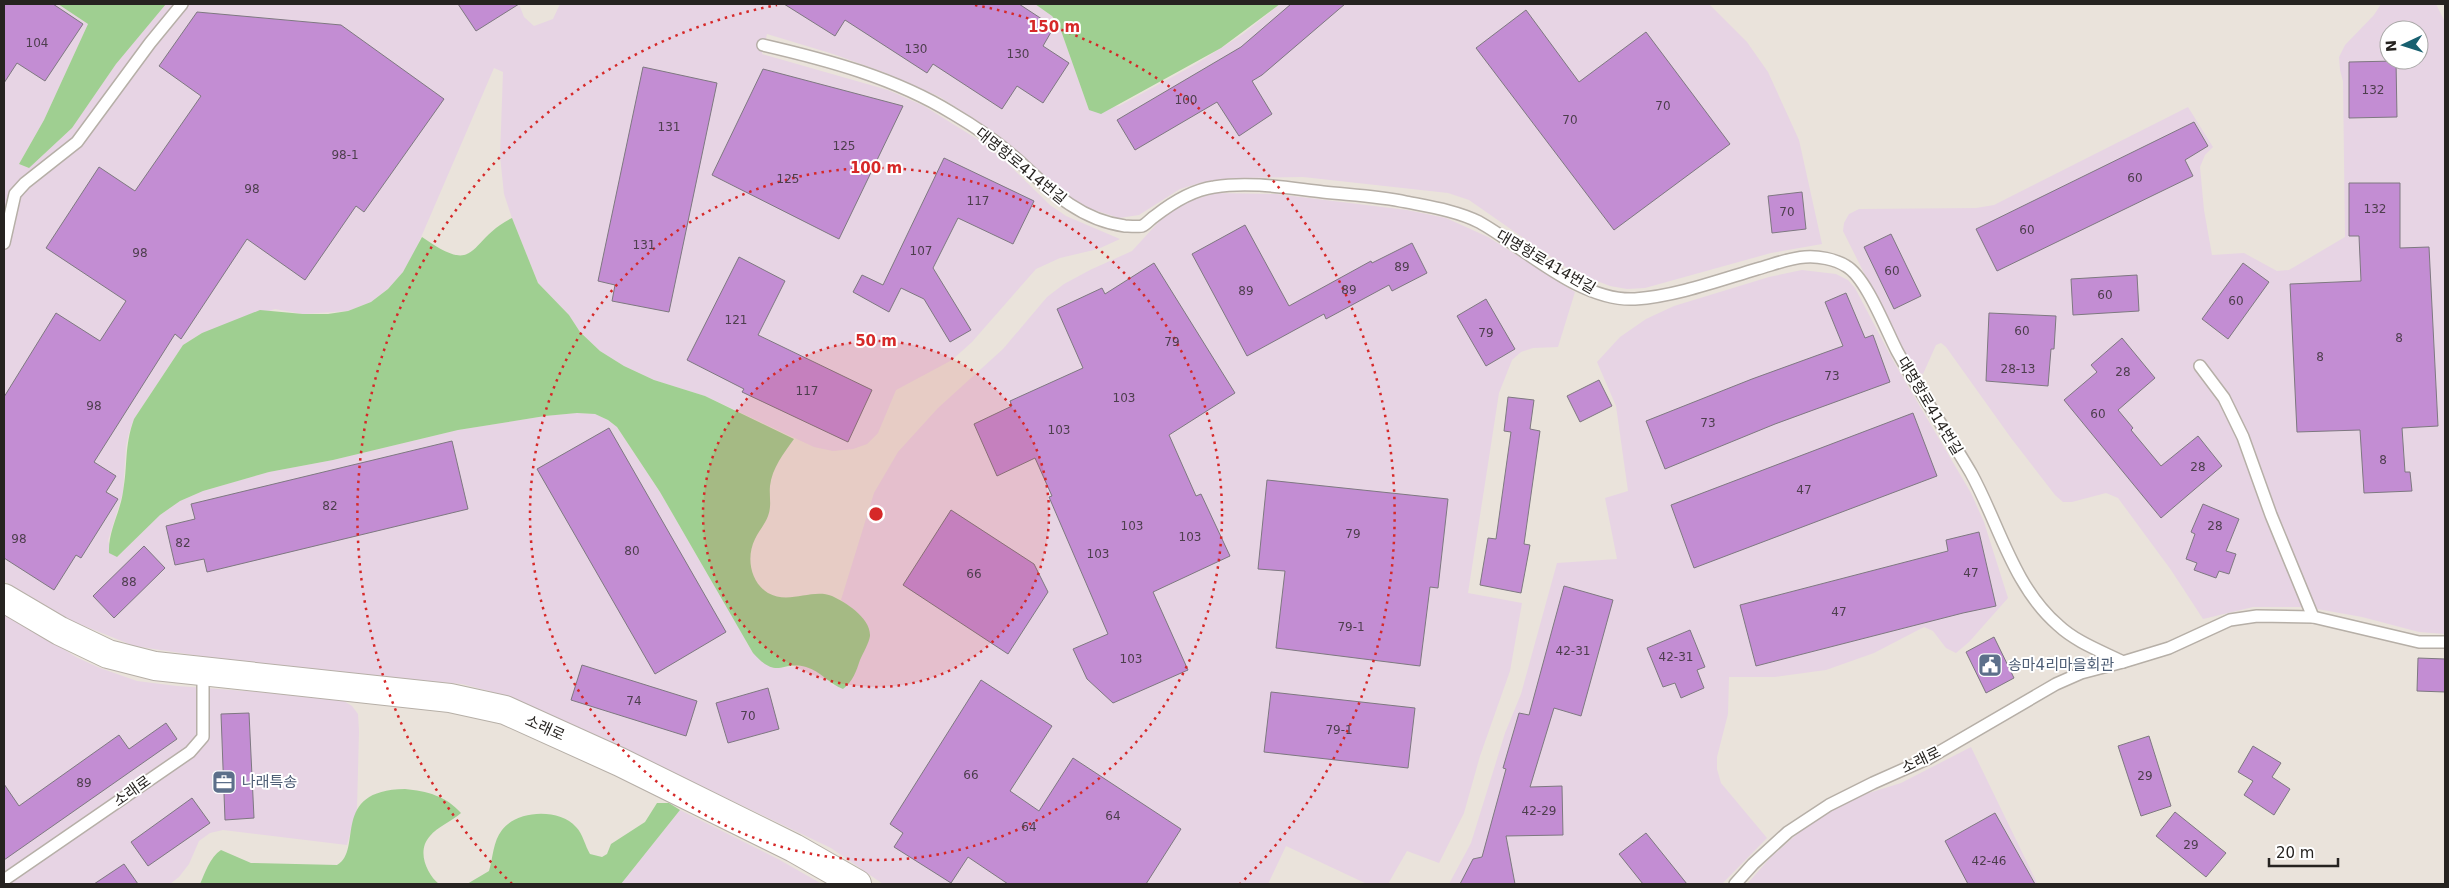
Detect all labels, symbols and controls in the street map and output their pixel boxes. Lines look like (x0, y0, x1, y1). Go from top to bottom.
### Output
text: 150 m (1028, 18, 1080, 36)
north arrow (2379, 20, 2429, 70)
house number: 104 (26, 36, 48, 50)
text: N (2383, 40, 2399, 52)
house number: 130 (905, 42, 927, 56)
house number: 130 (1007, 47, 1029, 61)
house number: 132 (2362, 83, 2384, 97)
house number: 100 (1175, 93, 1197, 107)
house number: 70 (1655, 99, 1671, 113)
house number: 70 (1562, 113, 1578, 127)
house number: 131 (658, 120, 680, 134)
street label: 대명항로414번길 (972, 124, 1070, 208)
house number: 125 (833, 139, 855, 153)
house number: 98-1 (331, 148, 359, 162)
text: 100 m (850, 159, 902, 177)
house number: 60 (2127, 171, 2143, 185)
house number: 125 (777, 172, 799, 186)
house number: 98 (244, 182, 260, 196)
house number: 117 (967, 194, 989, 208)
house number: 132 (2364, 202, 2386, 216)
house number: 70 (1779, 205, 1795, 219)
house number: 60 (2019, 223, 2035, 237)
street label: 대명항로414번길 (1493, 226, 1599, 298)
house number: 131 (633, 238, 655, 252)
house number: 107 (910, 244, 932, 258)
house number: 98 (132, 246, 148, 260)
house number: 89 (1394, 260, 1410, 274)
house number: 60 (1884, 264, 1900, 278)
house number: 89 (1341, 283, 1357, 297)
house number: 89 (1238, 284, 1254, 298)
house number: 60 (2097, 288, 2113, 302)
house number: 60 (2228, 294, 2244, 308)
house number: 121 (725, 313, 747, 327)
house number: 60 (2014, 324, 2030, 338)
house number: 79 (1478, 326, 1494, 340)
house number: 8 (2395, 331, 2403, 345)
text: 50 m (855, 332, 897, 350)
house number: 79 (1164, 335, 1180, 349)
house number: 8 (2316, 350, 2324, 364)
street label: 대명항로414번길 (1894, 354, 1966, 458)
house number: 28-13 (2001, 362, 2035, 376)
house number: 28 (2115, 365, 2131, 379)
house number: 73 (1824, 369, 1840, 383)
house number: 117 (796, 384, 818, 398)
house number: 103 (1113, 391, 1135, 405)
house number: 98 (86, 399, 102, 413)
house number: 60 (2090, 407, 2106, 421)
house number: 73 (1700, 416, 1716, 430)
house number: 103 (1048, 423, 1070, 437)
house number: 8 (2379, 453, 2387, 467)
house number: 28 (2190, 460, 2206, 474)
house number: 47 (1796, 483, 1812, 497)
house number: 82 (322, 499, 338, 513)
centre of rings (867, 505, 885, 523)
house number: 103 (1121, 519, 1143, 533)
house number: 28 (2207, 519, 2223, 533)
house number: 79 (1345, 527, 1361, 541)
house number: 103 (1179, 530, 1201, 544)
house number: 98 (11, 532, 27, 546)
house number: 82 (175, 536, 191, 550)
house number: 80 (624, 544, 640, 558)
house number: 103 (1087, 547, 1109, 561)
house number: 47 (1963, 566, 1979, 580)
house number: 66 (966, 567, 982, 581)
house number: 88 (121, 575, 137, 589)
house number: 47 (1831, 605, 1847, 619)
house number: 79-1 (1337, 620, 1365, 634)
house number: 42-31 (1556, 644, 1590, 658)
house number: 42-31 (1659, 650, 1693, 664)
house number: 103 (1120, 652, 1142, 666)
public building icon: 송마4리마을회관 (1977, 652, 2003, 678)
place label: 송마4리마을회관 (2008, 656, 2114, 674)
house number: 74 (626, 694, 642, 708)
house number: 70 (740, 709, 756, 723)
street label: 소래로 (522, 711, 568, 745)
house number: 79-1 (1325, 723, 1353, 737)
street label: 소래로 (1898, 743, 1944, 777)
house number: 66 (963, 768, 979, 782)
office icon: 나래특송 (211, 769, 237, 795)
house number: 29 (2137, 769, 2153, 783)
street label: 소래로 (110, 772, 154, 810)
place label: 나래특송 (242, 773, 297, 791)
house number: 89 (76, 776, 92, 790)
house number: 42-29 (1522, 804, 1556, 818)
house number: 64 (1105, 809, 1121, 823)
house number: 64 (1021, 820, 1037, 834)
scale bar (2269, 836, 2338, 868)
house number: 29 (2183, 838, 2199, 852)
text: 20 m (2276, 844, 2314, 862)
house number: 42-46 (1972, 854, 2006, 868)

